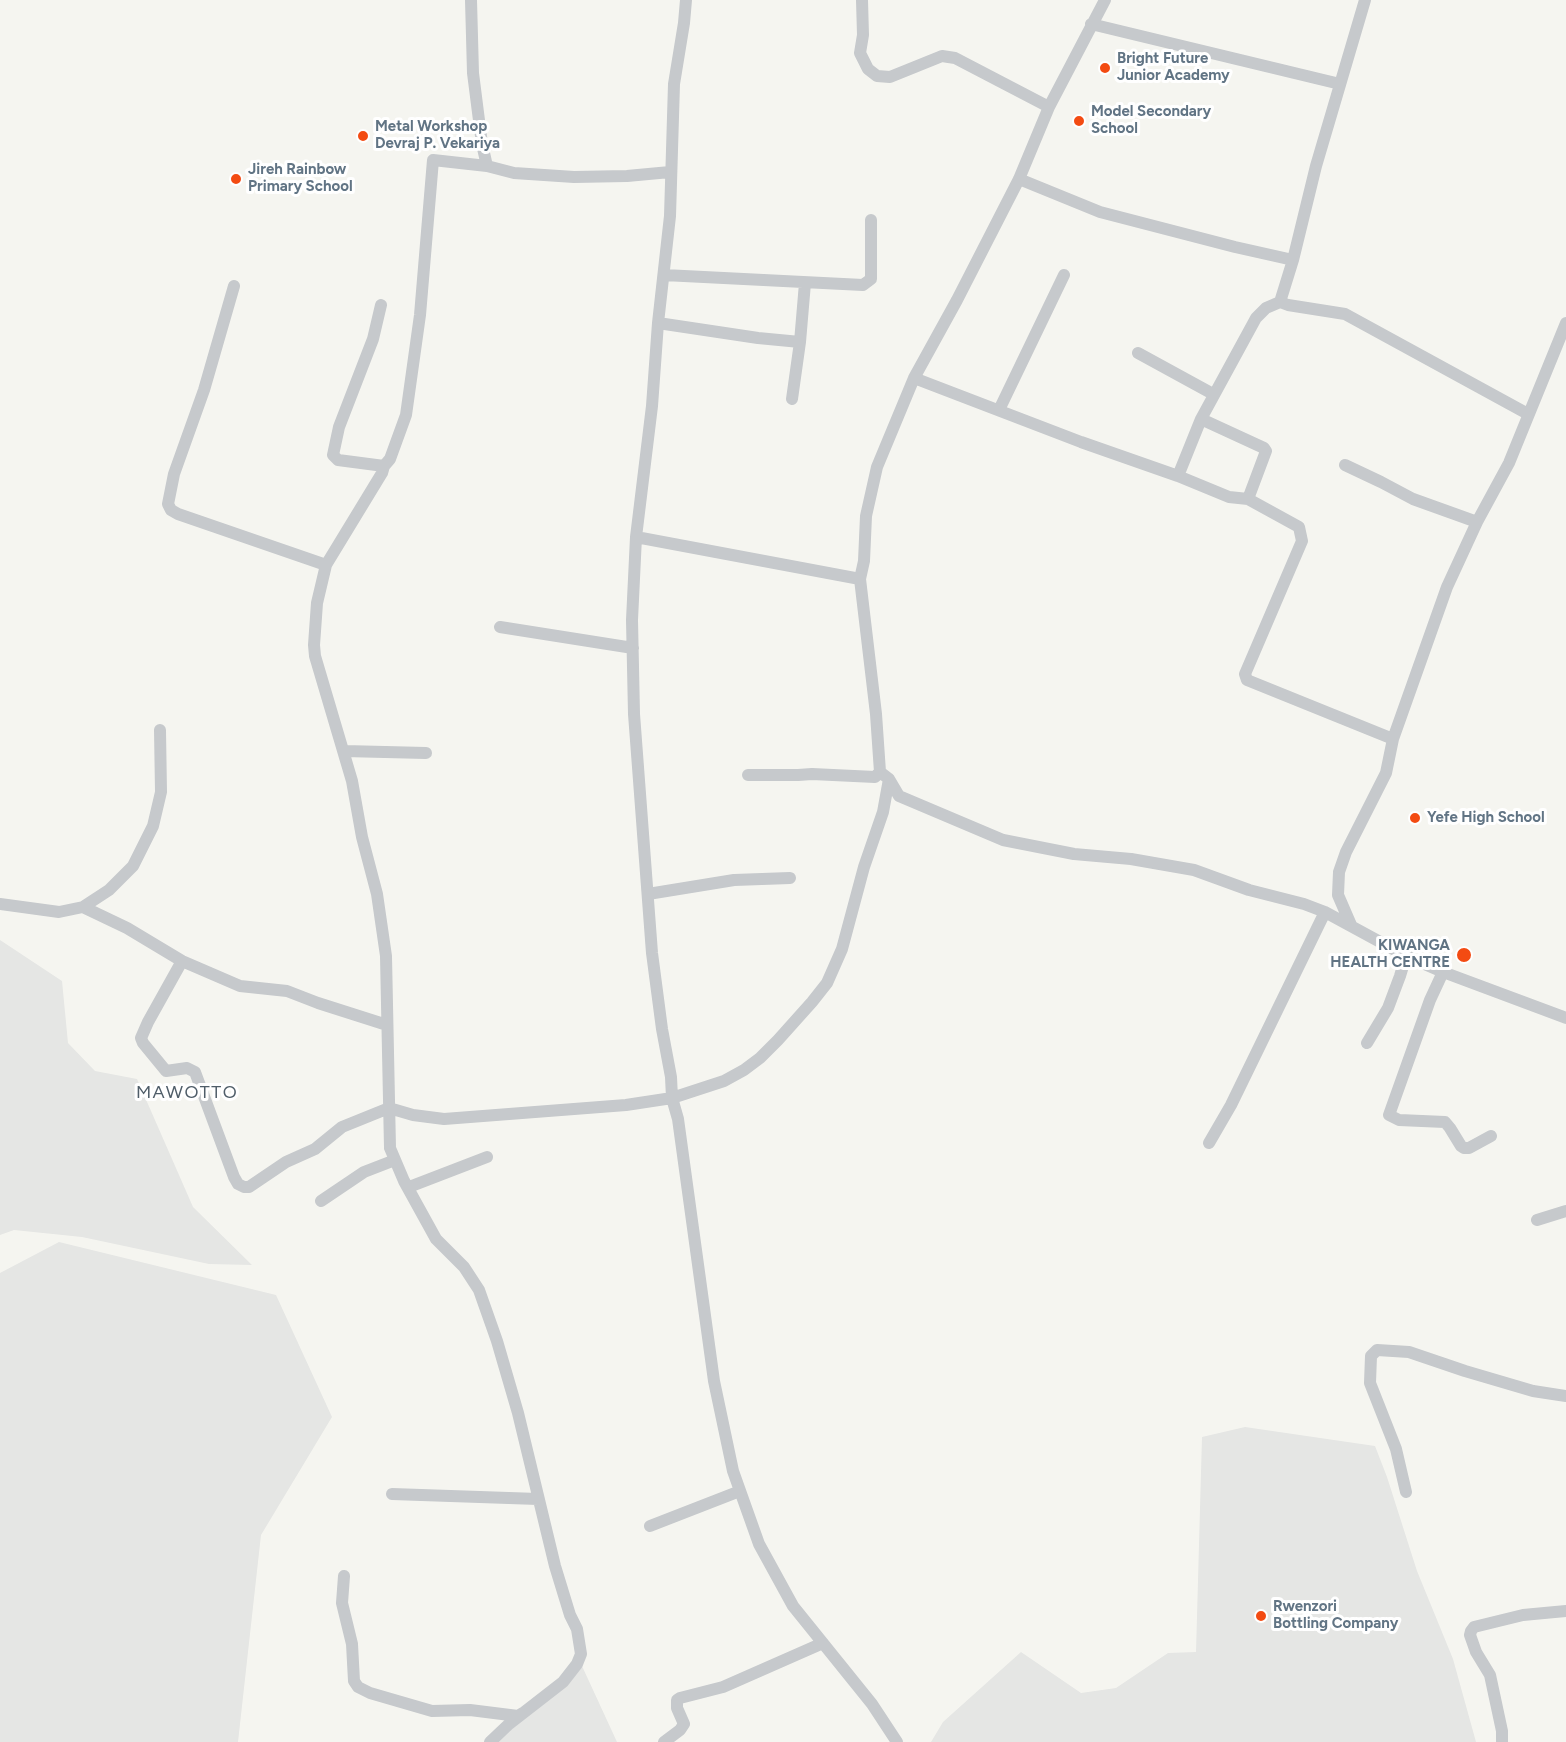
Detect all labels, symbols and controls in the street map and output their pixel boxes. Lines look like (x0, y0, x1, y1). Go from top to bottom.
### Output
place label: Bright Future Junior Academy (1117, 50, 1230, 85)
marker: Bright Future Junior Academy (1098, 61, 1112, 75)
place label: Model Secondary School (1091, 103, 1211, 138)
marker: Model Secondary School (1072, 114, 1086, 128)
place label: Metal Workshop Devraj P. Vekariya (375, 118, 500, 153)
marker: Metal Workshop Devraj P. Vekariya (356, 129, 370, 143)
place label: Jireh Rainbow Primary School (248, 161, 353, 196)
marker: Jireh Rainbow Primary School (229, 172, 243, 186)
place label: Yefe High School (1427, 809, 1545, 827)
marker: Yefe High School (1408, 811, 1422, 825)
place label: KIWANGA HEALTH CENTRE (1330, 937, 1450, 972)
marker: KIWANGA HEALTH CENTRE (1455, 946, 1473, 964)
district label: MAWOTTO (136, 1082, 238, 1104)
place label: Rwenzori Bottling Company (1273, 1598, 1398, 1633)
marker: Rwenzori Bottling Company (1254, 1609, 1268, 1623)

